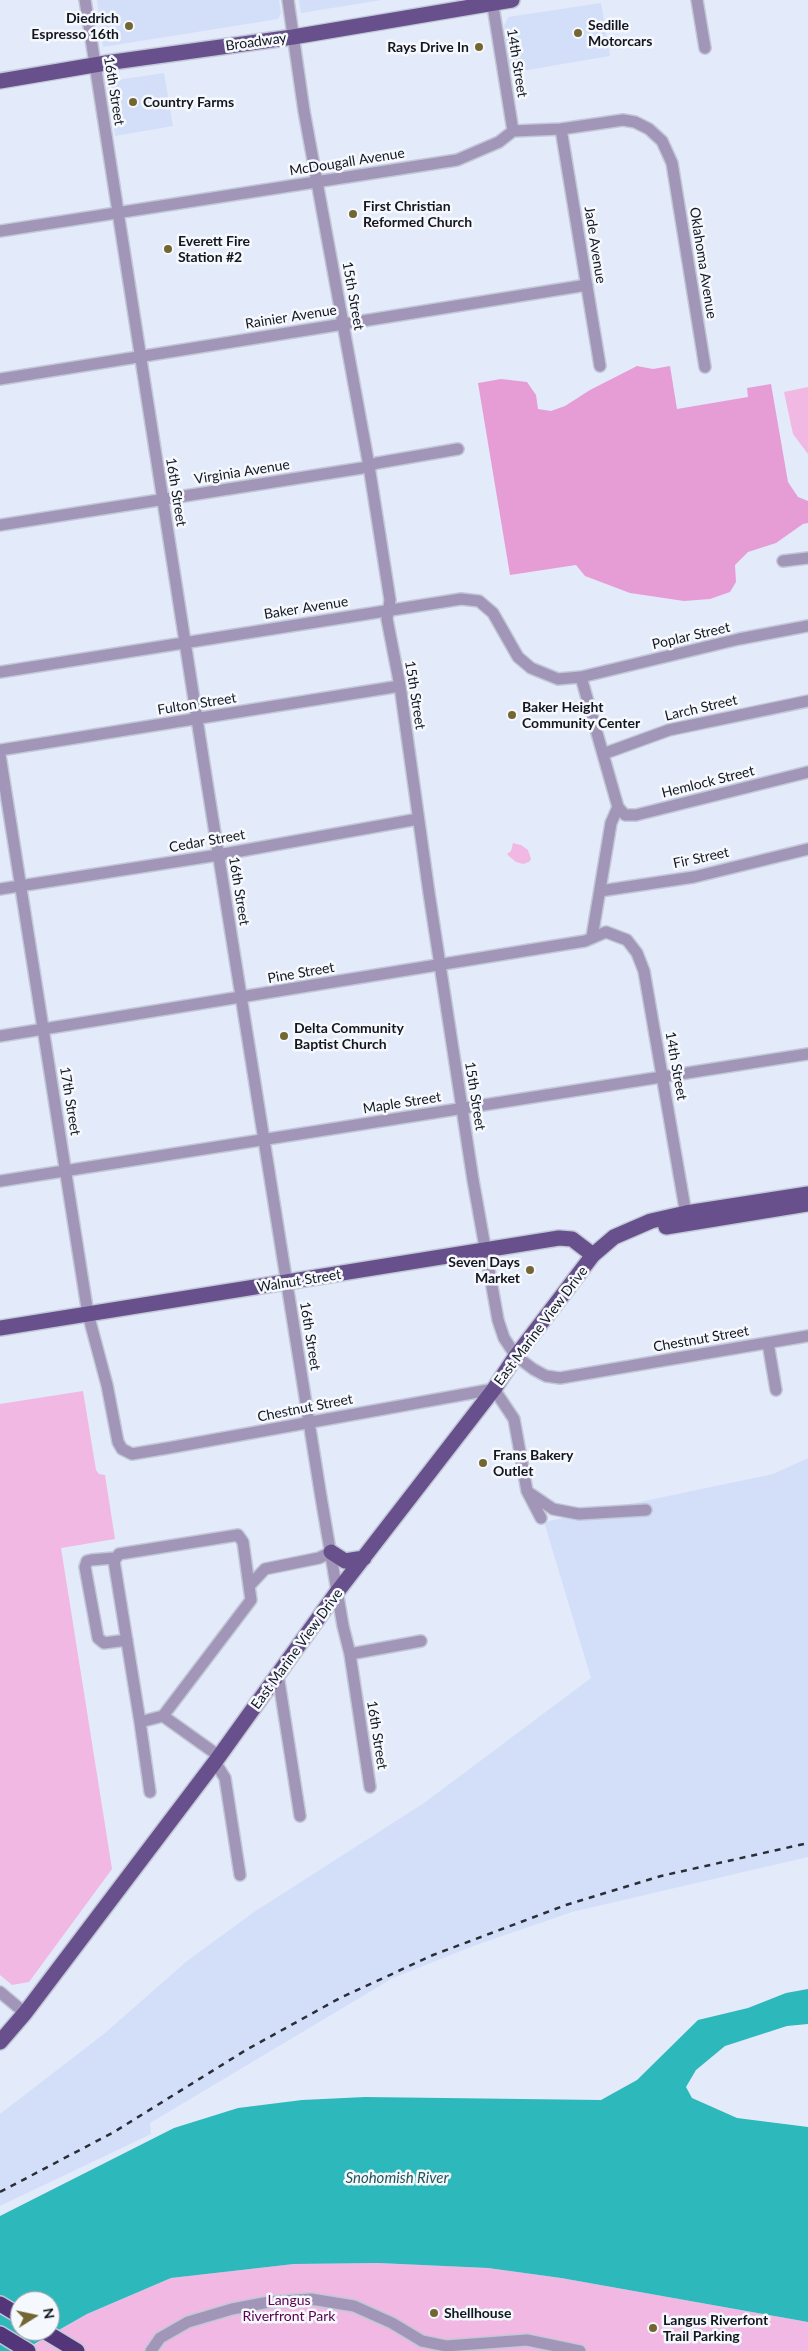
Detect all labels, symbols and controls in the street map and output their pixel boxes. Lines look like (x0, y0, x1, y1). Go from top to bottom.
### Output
place label: Diedrich Espresso 16th (31, 10, 119, 42)
place label: Sedille Motorcars (588, 17, 652, 49)
marker: Diedrich Espresso 16th (123, 20, 135, 32)
street label: 14th Street (503, 27, 531, 99)
marker: Sedille Motorcars (572, 27, 584, 39)
street label: Broadway (224, 29, 288, 55)
place label: Rays Drive In (387, 39, 469, 55)
marker: Rays Drive In (473, 41, 485, 53)
street label: 16th Street (100, 55, 128, 127)
place label: Country Farms (143, 94, 234, 110)
marker: Country Farms (127, 96, 139, 108)
street label: McDougall Avenue (288, 145, 406, 179)
place label: First Christian Reformed Church (363, 198, 472, 230)
street label: Jade Avenue (581, 205, 609, 285)
street label: Oklahoma Avenue (686, 206, 720, 320)
marker: First Christian Reformed Church (347, 208, 359, 220)
place label: Everett Fire Station #2 (178, 233, 250, 266)
marker: Everett Fire Station #2 (162, 243, 174, 255)
street label: 15th Street (339, 260, 367, 332)
street label: Rainier Avenue (244, 301, 338, 333)
street label: 16th Street (162, 456, 190, 528)
street label: Virginia Avenue (193, 456, 291, 488)
street label: Baker Avenue (263, 593, 349, 623)
street label: Poplar Street (650, 619, 732, 653)
street label: 15th Street (401, 659, 429, 731)
street label: Fulton Street (156, 689, 238, 719)
street label: Larch Street (663, 692, 739, 724)
place label: Baker Height Community Center (522, 699, 640, 732)
marker: Baker Height Community Center (506, 709, 518, 721)
street label: Hemlock Street (660, 762, 756, 802)
street label: Cedar Street (168, 826, 246, 856)
street label: Fir Street (671, 844, 731, 872)
street label: 16th Street (225, 855, 253, 927)
street label: Pine Street (266, 959, 336, 987)
place label: Delta Community Baptist Church (294, 1020, 404, 1052)
marker: Delta Community Baptist Church (278, 1030, 290, 1042)
street label: 14th Street (662, 1030, 690, 1102)
street label: 15th Street (461, 1060, 489, 1132)
street label: 17th Street (56, 1065, 84, 1137)
street label: Maple Street (362, 1089, 442, 1117)
place label: Seven Days Market (448, 1254, 520, 1286)
street label: East Marine View Drive (491, 1263, 591, 1389)
marker: Seven Days Market (524, 1264, 536, 1276)
street label: Walnut Street (256, 1266, 342, 1296)
street label: 16th Street (296, 1300, 324, 1372)
street label: Chestnut Street (652, 1322, 750, 1356)
street label: Chestnut Street (256, 1391, 354, 1425)
place label: Frans Bakery Outlet (493, 1447, 573, 1480)
marker: Frans Bakery Outlet (477, 1457, 489, 1469)
street label: East Marine View Drive (248, 1586, 346, 1712)
street label: 16th Street (363, 1699, 391, 1771)
water label: Snohomish River (345, 2169, 449, 2187)
north arrow (10, 2291, 60, 2341)
park label: Langus Riverfront Park (243, 2292, 335, 2324)
place label: Shellhouse (444, 2305, 511, 2321)
text: N (40, 2307, 59, 2320)
marker: Shellhouse (428, 2307, 440, 2319)
place label: Langus Riverfont Trail Parking (663, 2312, 768, 2344)
marker: Langus Riverfont Trail Parking (647, 2322, 659, 2334)

